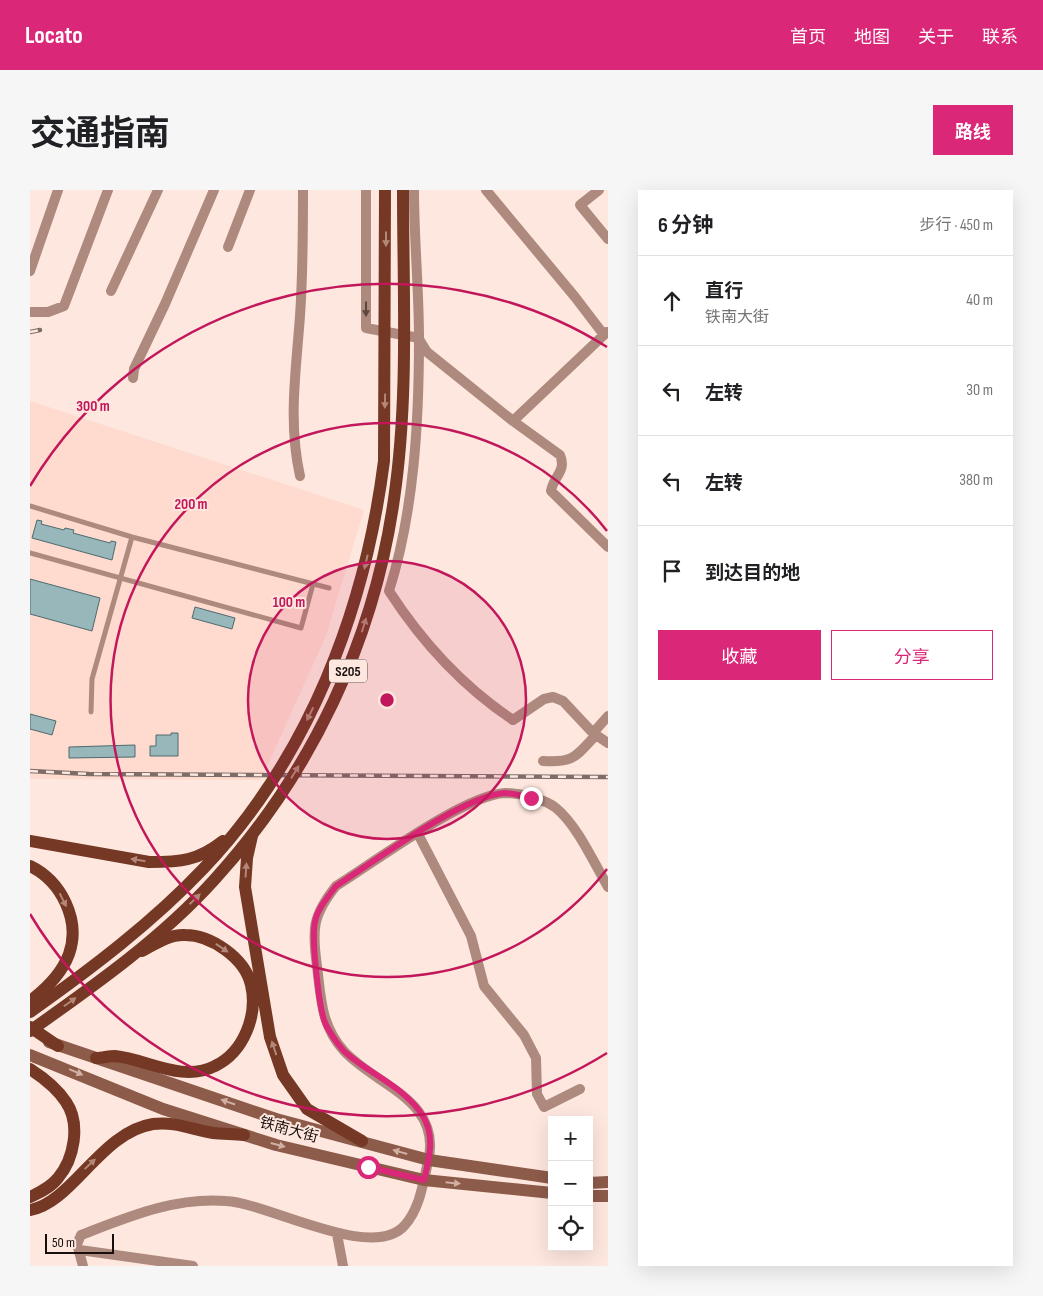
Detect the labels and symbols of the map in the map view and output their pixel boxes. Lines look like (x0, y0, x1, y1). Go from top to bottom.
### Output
one-way arrow (382, 231, 390, 247)
one-way arrow (362, 301, 370, 317)
one-way arrow (381, 393, 389, 409)
text: 300 m (76, 397, 110, 416)
text: 200 m (174, 495, 208, 514)
one-way arrow (362, 554, 370, 569)
text: 100 m (273, 593, 305, 612)
one-way arrow (360, 618, 368, 633)
road number: S205 (329, 660, 367, 682)
centre of rings (378, 691, 396, 709)
one-way arrow (305, 707, 313, 721)
one-way arrow (291, 766, 300, 779)
route end (520, 787, 543, 810)
one-way arrow (129, 855, 145, 863)
one-way arrow (242, 862, 250, 878)
one-way arrow (59, 893, 67, 907)
one-way arrow (189, 893, 201, 905)
one-way arrow (215, 944, 229, 953)
one-way arrow (63, 997, 76, 1008)
one-way arrow (270, 1040, 277, 1055)
one-way arrow (68, 1069, 83, 1077)
one-way arrow (220, 1098, 235, 1105)
street label: 铁南大街 (258, 1113, 320, 1147)
one-way arrow (270, 1141, 285, 1149)
one-way arrow (393, 1147, 408, 1155)
route start (357, 1156, 380, 1179)
one-way arrow (84, 1158, 96, 1170)
one-way arrow (446, 1179, 462, 1187)
scale bar (45, 1231, 114, 1254)

